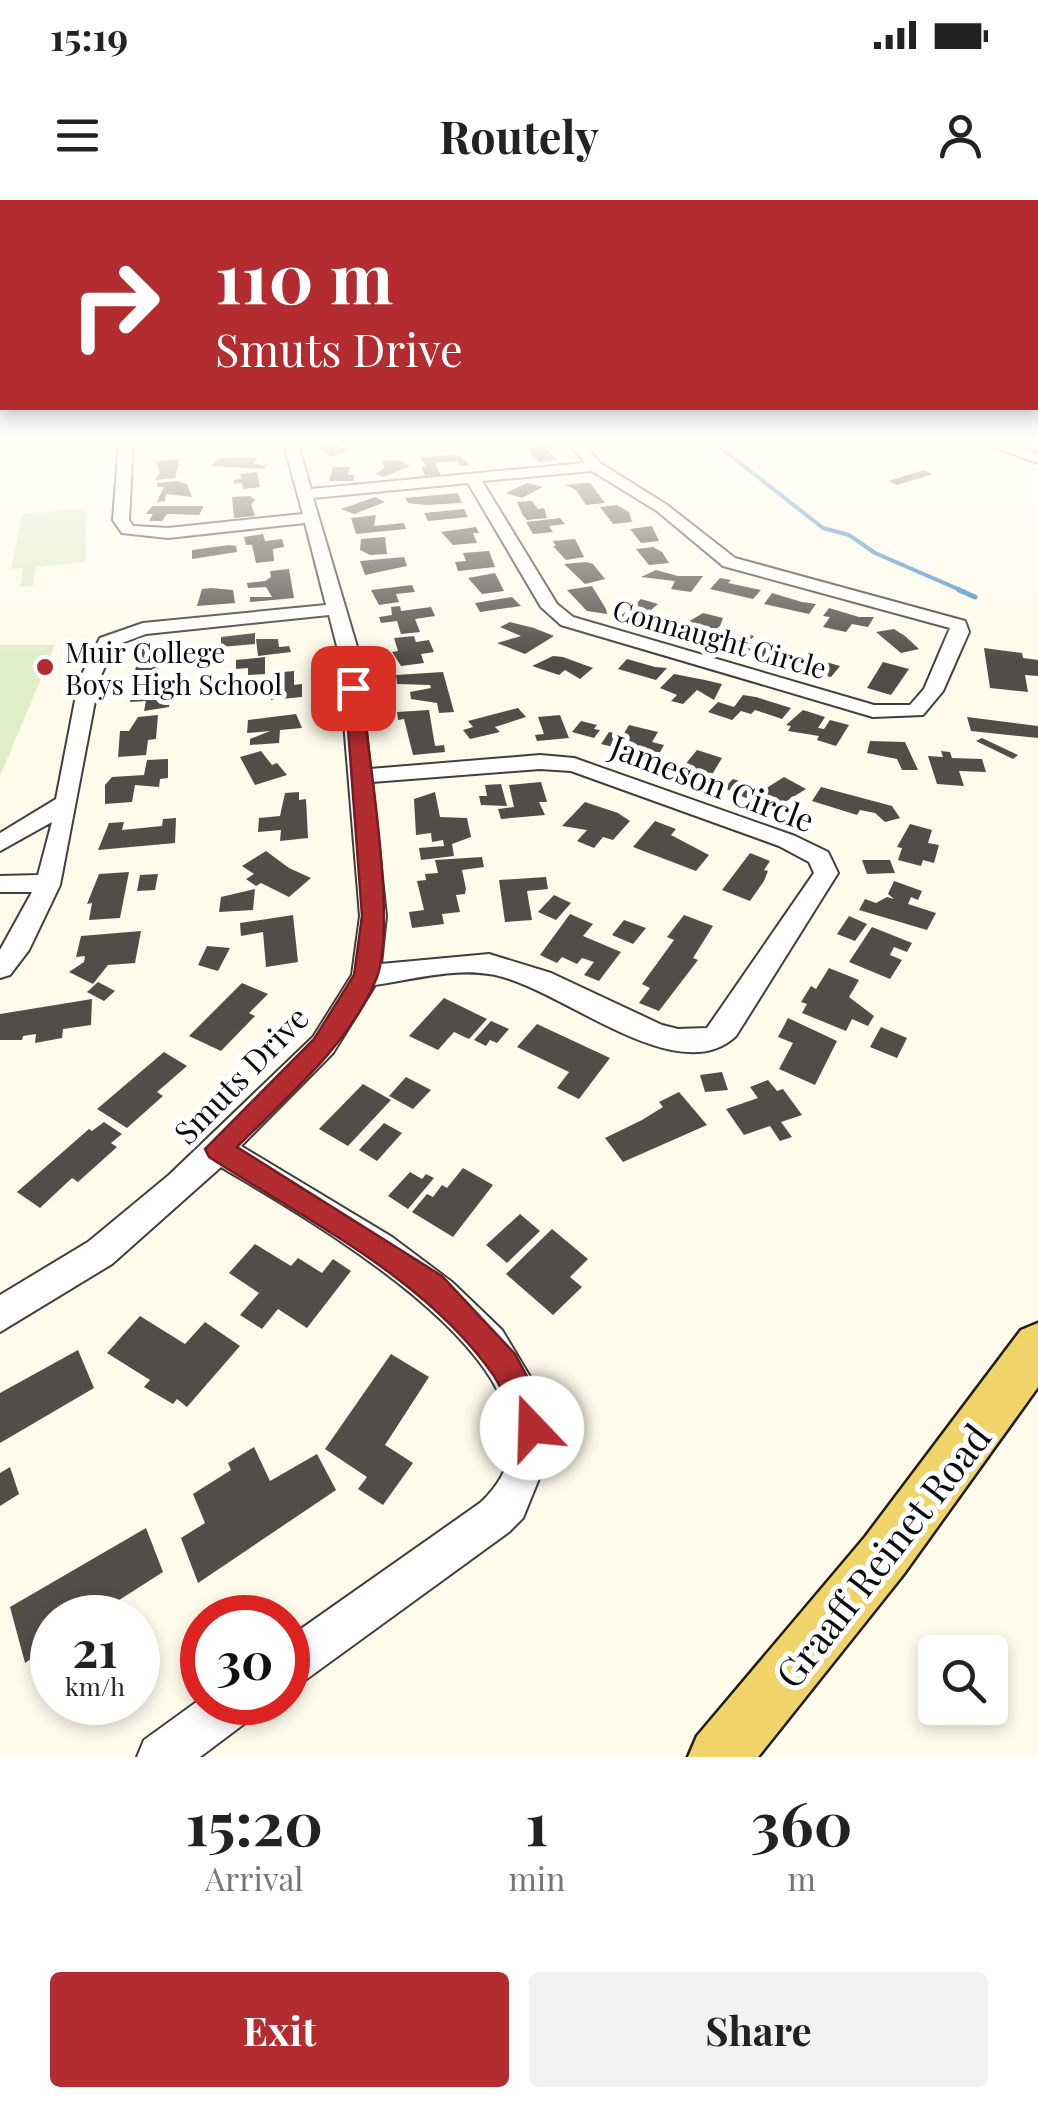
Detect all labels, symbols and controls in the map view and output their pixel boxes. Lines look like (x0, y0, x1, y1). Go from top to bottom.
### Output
text: 15:19 (50, 10, 128, 61)
text: Routely (439, 105, 599, 165)
icon: menu (50, 108, 105, 163)
icon: person (933, 108, 988, 163)
text: 110 m (215, 228, 393, 322)
icon: right (50, 240, 180, 370)
text: Smuts Drive (215, 318, 463, 378)
street label: Connaught Circle (609, 590, 831, 686)
place label: Muir College Boys High School (65, 633, 282, 702)
pin (311, 646, 396, 731)
marker: Muir College Boys High School (34, 656, 56, 678)
icon: arrive (326, 661, 381, 716)
street label: Jameson Circle (604, 723, 821, 841)
street label: Smuts Drive (163, 996, 317, 1152)
position arrow (480, 1376, 584, 1480)
street label: Graaff Reinet Road (763, 1413, 1001, 1697)
speed limit sign: 30 (180, 1595, 310, 1725)
text: 21 (72, 1614, 118, 1681)
map controls (918, 1635, 1008, 1725)
button: search (918, 1635, 1008, 1725)
text: km/h (65, 1669, 125, 1702)
text: 15:20 (186, 1781, 323, 1861)
text: 1 (525, 1781, 548, 1861)
text: 360 (751, 1781, 852, 1861)
text: Arrival (205, 1856, 303, 1899)
text: min (508, 1856, 565, 1899)
text: m (787, 1856, 816, 1899)
button: Exit (50, 1972, 509, 2087)
button: Share (529, 1972, 988, 2087)

